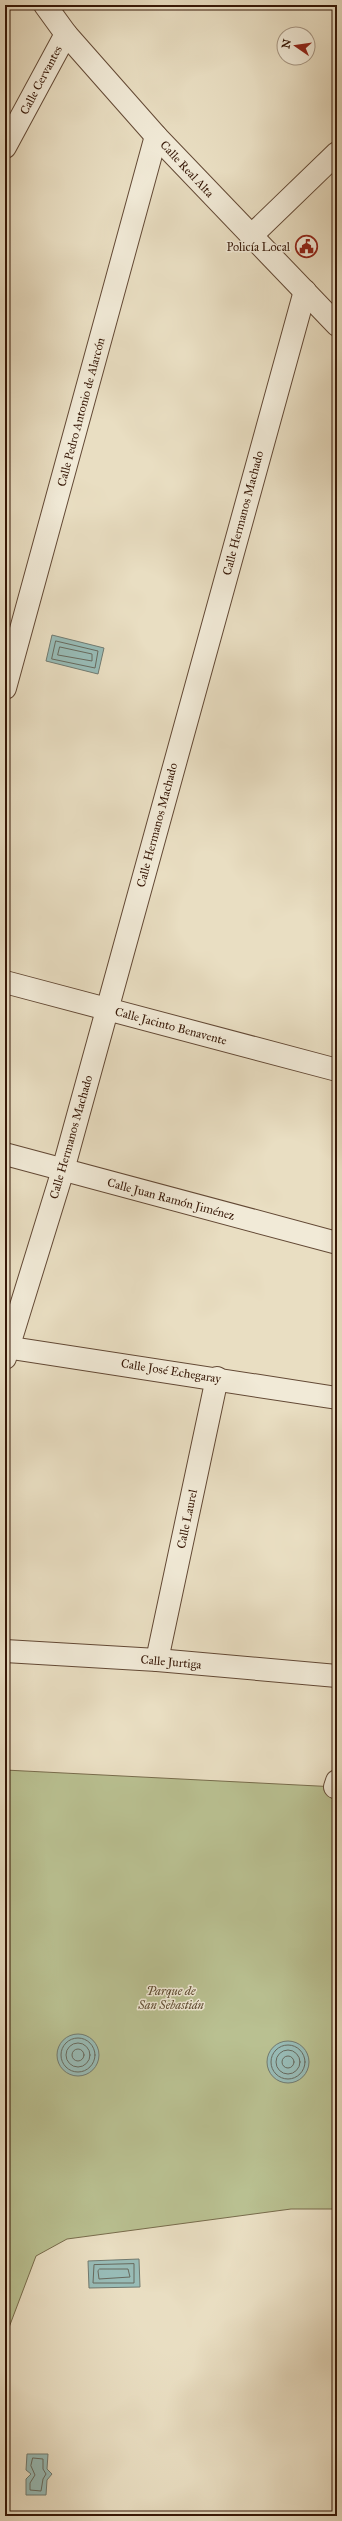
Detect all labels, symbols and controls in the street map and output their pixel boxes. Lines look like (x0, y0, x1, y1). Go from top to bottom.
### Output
north arrow (276, 26, 316, 66)
text: N (279, 37, 294, 50)
street label: Calle Cervantes (17, 43, 65, 117)
street label: Calle Real Alta (157, 138, 217, 201)
public building icon: Policía Local (293, 234, 319, 260)
place label: Policía Local (226, 240, 291, 254)
street label: Calle Pedro Antonio de Alarcón (54, 336, 108, 488)
street label: Calle Hermanos Machado (220, 449, 266, 577)
street label: Calle Hermanos Machado (134, 761, 180, 889)
street label: Calle Jacinto Benavente (113, 1004, 229, 1049)
street label: Calle Hermanos Machado (47, 1073, 95, 1201)
street label: Calle Juan Ramón Jiménez (105, 1175, 237, 1224)
street label: Calle José Echegaray (120, 1356, 222, 1387)
street label: Calle Laurel (174, 1487, 200, 1550)
street label: Calle Jurtiga (140, 1652, 203, 1673)
park label: Parque de San Sebastián (137, 1984, 205, 2012)

